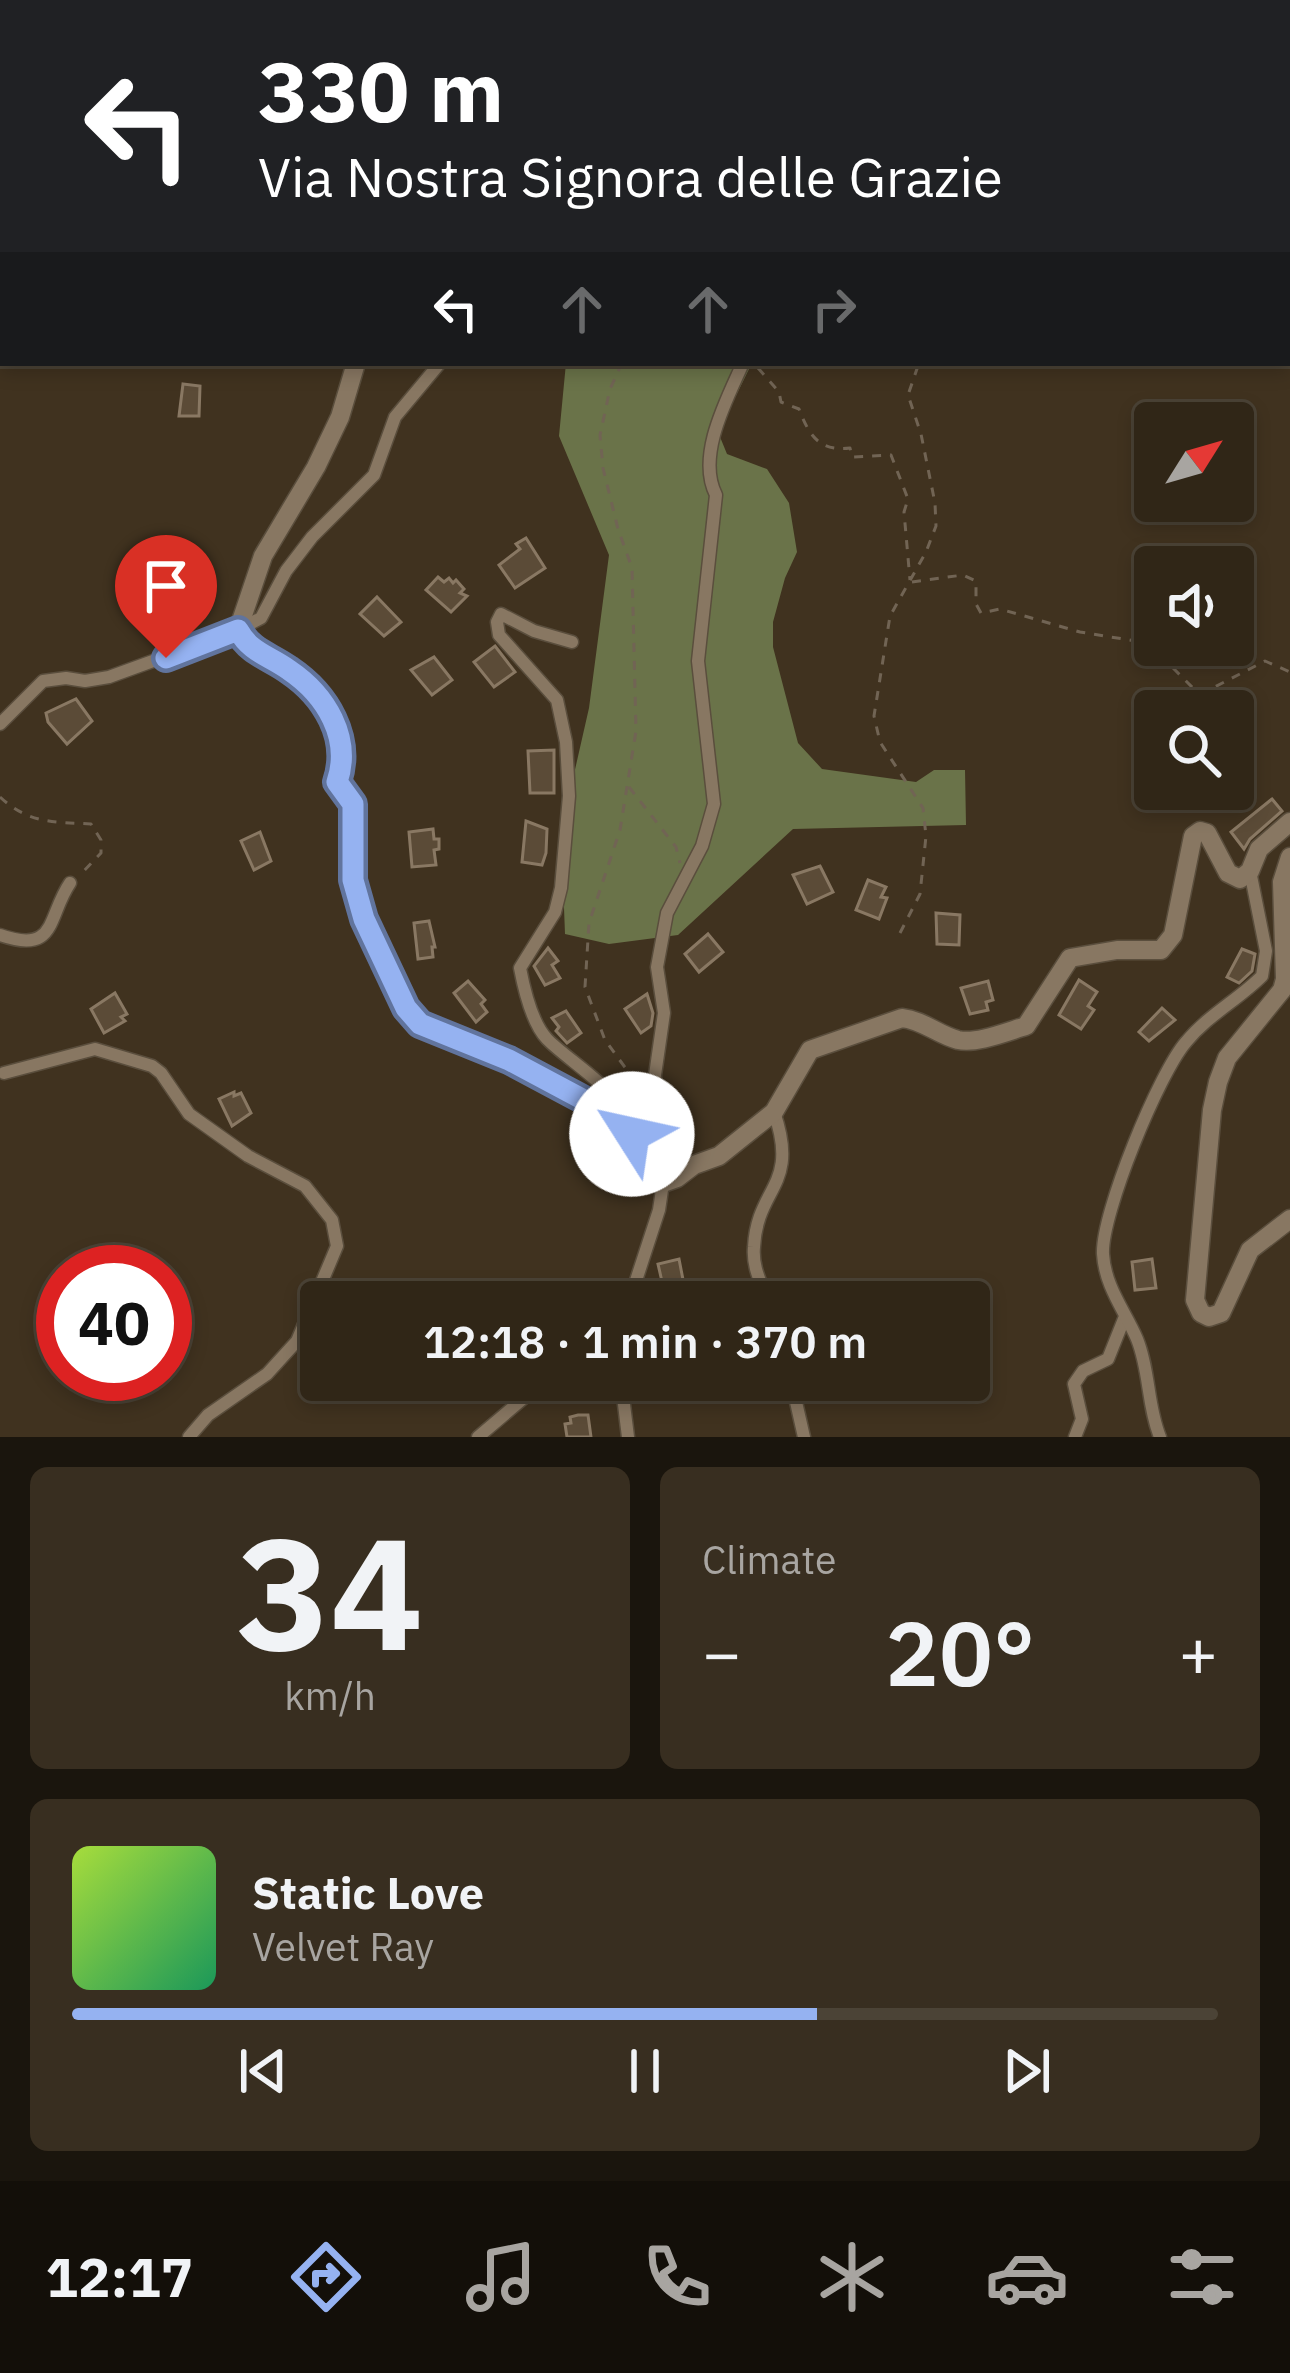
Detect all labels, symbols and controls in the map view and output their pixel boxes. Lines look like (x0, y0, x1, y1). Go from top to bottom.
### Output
text: 330 m (258, 36, 504, 145)
icon: left (60, 48, 216, 204)
text: Via Nostra Signora delle Grazie (258, 142, 1003, 212)
icon: left (423, 276, 489, 342)
icon: ahead (549, 276, 615, 342)
icon: ahead (675, 276, 741, 342)
icon: right (801, 276, 867, 342)
north arrow (1134, 402, 1254, 522)
map controls (1134, 402, 1254, 810)
pin (115, 535, 217, 658)
button: sound (1134, 546, 1254, 666)
icon: arrive (133, 553, 199, 619)
button: search (1134, 690, 1254, 810)
position arrow (569, 1071, 695, 1197)
speed limit sign: 40 (36, 1245, 192, 1401)
text: 12:18 · 1 min · 370 m (423, 1312, 867, 1370)
text: 34 (236, 1490, 424, 1693)
text: Climate (702, 1534, 836, 1585)
text: 20° (885, 1594, 1035, 1711)
text: − (702, 1609, 742, 1695)
text: + (1178, 1609, 1218, 1695)
text: km/h (284, 1670, 376, 1721)
text: Static Love (252, 1863, 484, 1921)
text: Velvet Ray (252, 1921, 434, 1972)
icon: previous (230, 2038, 296, 2104)
icon: pause (612, 2038, 678, 2104)
icon: next (994, 2038, 1060, 2104)
icon: directions (284, 2235, 368, 2319)
icon: music (459, 2235, 543, 2319)
icon: phone (635, 2235, 719, 2319)
icon: climate (810, 2235, 894, 2319)
icon: car (985, 2235, 1069, 2319)
icon: filters (1160, 2235, 1244, 2319)
text: 12:17 (46, 2242, 193, 2312)

